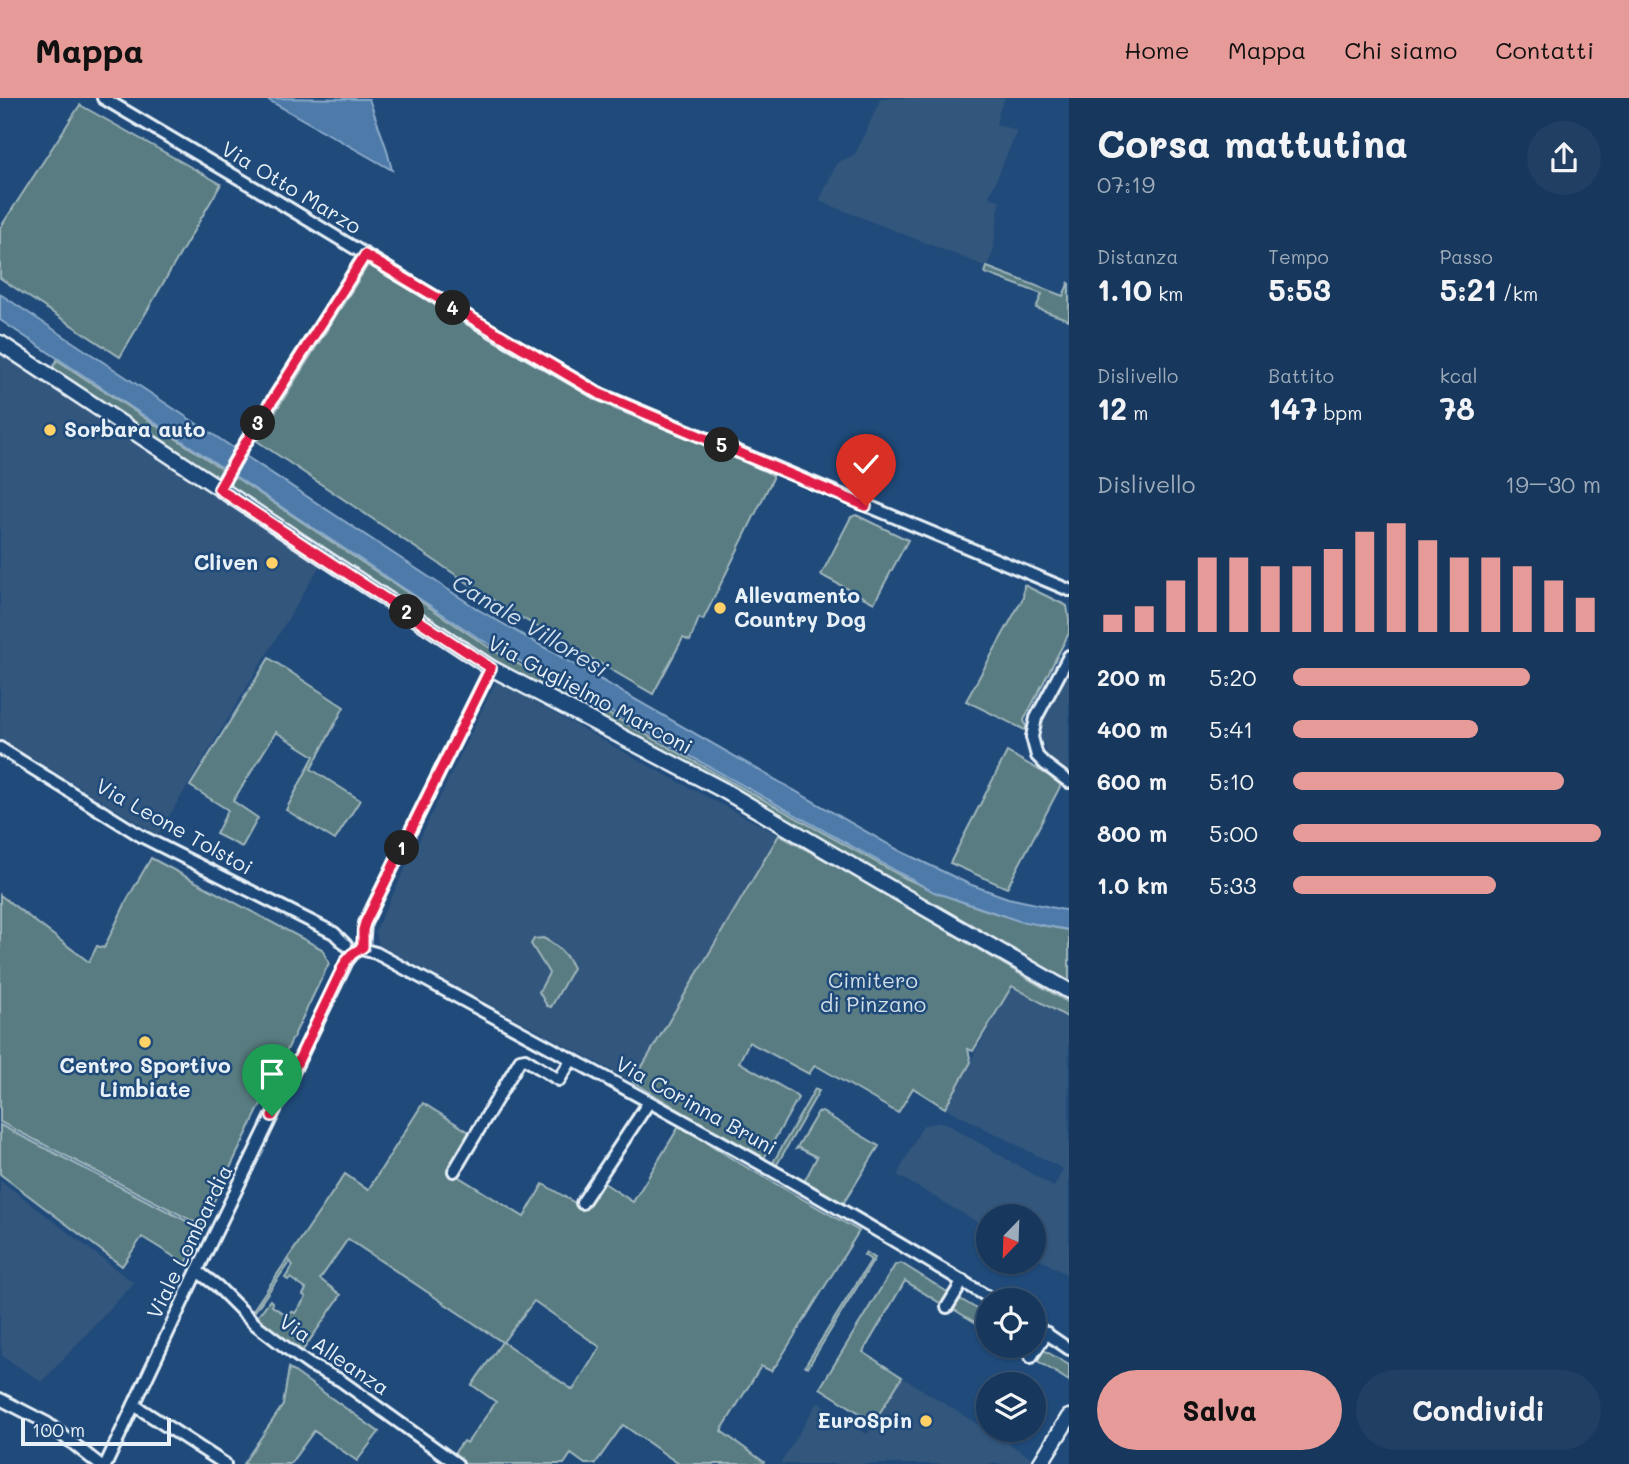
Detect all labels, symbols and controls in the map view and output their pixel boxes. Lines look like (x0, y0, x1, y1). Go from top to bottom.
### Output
text: Mappa (35, 28, 144, 71)
text: Home (1124, 34, 1190, 65)
text: Mappa (1228, 34, 1306, 65)
text: Chi siamo (1344, 34, 1457, 65)
text: Contatti (1495, 34, 1594, 65)
text: Corsa mattutina (1097, 118, 1408, 168)
button: share (1527, 121, 1601, 195)
street label: Via Otto Marzo (217, 134, 367, 239)
text: 07:19 (1097, 169, 1155, 199)
text: Distanza (1097, 244, 1178, 269)
text: Tempo (1268, 244, 1329, 269)
text: Passo (1440, 244, 1493, 269)
text: 1.10 (1097, 269, 1152, 309)
text: 5:53 (1268, 269, 1331, 309)
text: 5:21 (1440, 269, 1497, 309)
text: km (1152, 281, 1183, 306)
text: /km (1497, 281, 1538, 306)
pin: 4 (435, 290, 470, 326)
text: 4 (446, 295, 459, 320)
text: Dislivello (1097, 363, 1178, 388)
text: Battito (1268, 363, 1334, 388)
text: kcal (1440, 363, 1478, 388)
text: 12 (1097, 388, 1127, 428)
text: 147 (1268, 388, 1317, 428)
text: 78 (1440, 388, 1475, 428)
text: m (1127, 400, 1148, 425)
text: bpm (1317, 400, 1362, 425)
pin: 3 (240, 406, 276, 440)
text: 3 (252, 410, 263, 435)
place label: Sorbara auto (64, 415, 206, 442)
marker: Sorbara auto (42, 422, 58, 438)
pin: 5 (704, 428, 740, 462)
text: 5 (716, 432, 727, 457)
pin (836, 434, 896, 506)
icon: check (847, 445, 885, 483)
text: Dislivello (1097, 469, 1195, 499)
text: 19–30 m (1505, 469, 1601, 499)
place label: Cliven (194, 548, 258, 575)
marker: Cliven (264, 555, 280, 571)
water label: Canale Villoresi (447, 567, 614, 684)
place label: Allevamento Country Dog (734, 581, 866, 633)
pin: 2 (390, 594, 424, 630)
text: 2 (401, 599, 412, 624)
marker: Allevamento Country Dog (712, 600, 728, 616)
street label: Via Guglielmo Marconi (484, 628, 698, 759)
text: 200 m (1097, 662, 1166, 692)
text: 5:20 (1209, 662, 1257, 692)
text: 400 m (1097, 714, 1168, 744)
text: 5:41 (1209, 714, 1253, 744)
text: 600 m (1097, 766, 1167, 796)
text: 5:10 (1209, 766, 1254, 796)
street label: Via Leone Tolstoi (92, 771, 258, 880)
text: 800 m (1097, 818, 1167, 848)
text: 5:00 (1209, 818, 1258, 848)
pin: 1 (384, 830, 420, 866)
text: 1 (397, 835, 406, 860)
text: 1.0 km (1097, 870, 1168, 900)
text: 5:33 (1209, 870, 1257, 900)
park label: Cimitero di Pinzano (820, 966, 926, 1017)
marker: Centro Sportivo Limbiate (137, 1034, 153, 1050)
pin (242, 1044, 302, 1116)
street label: Via Corinna Bruni (611, 1049, 782, 1160)
place label: Centro Sportivo Limbiate (59, 1051, 231, 1102)
icon: arrive (253, 1055, 291, 1093)
street label: Viale Lombardia (140, 1160, 238, 1323)
north arrow (976, 1204, 1046, 1274)
map controls (976, 1204, 1046, 1442)
button: locate (976, 1288, 1046, 1358)
street label: Via Alleanza (275, 1307, 395, 1401)
button: Salva (1097, 1370, 1342, 1450)
button: Condividi (1356, 1370, 1601, 1450)
button: layers (976, 1372, 1046, 1442)
place label: EuroSpin (817, 1406, 912, 1433)
marker: EuroSpin (918, 1413, 934, 1429)
scale bar (21, 1415, 172, 1447)
text: 100 m (32, 1417, 85, 1442)

